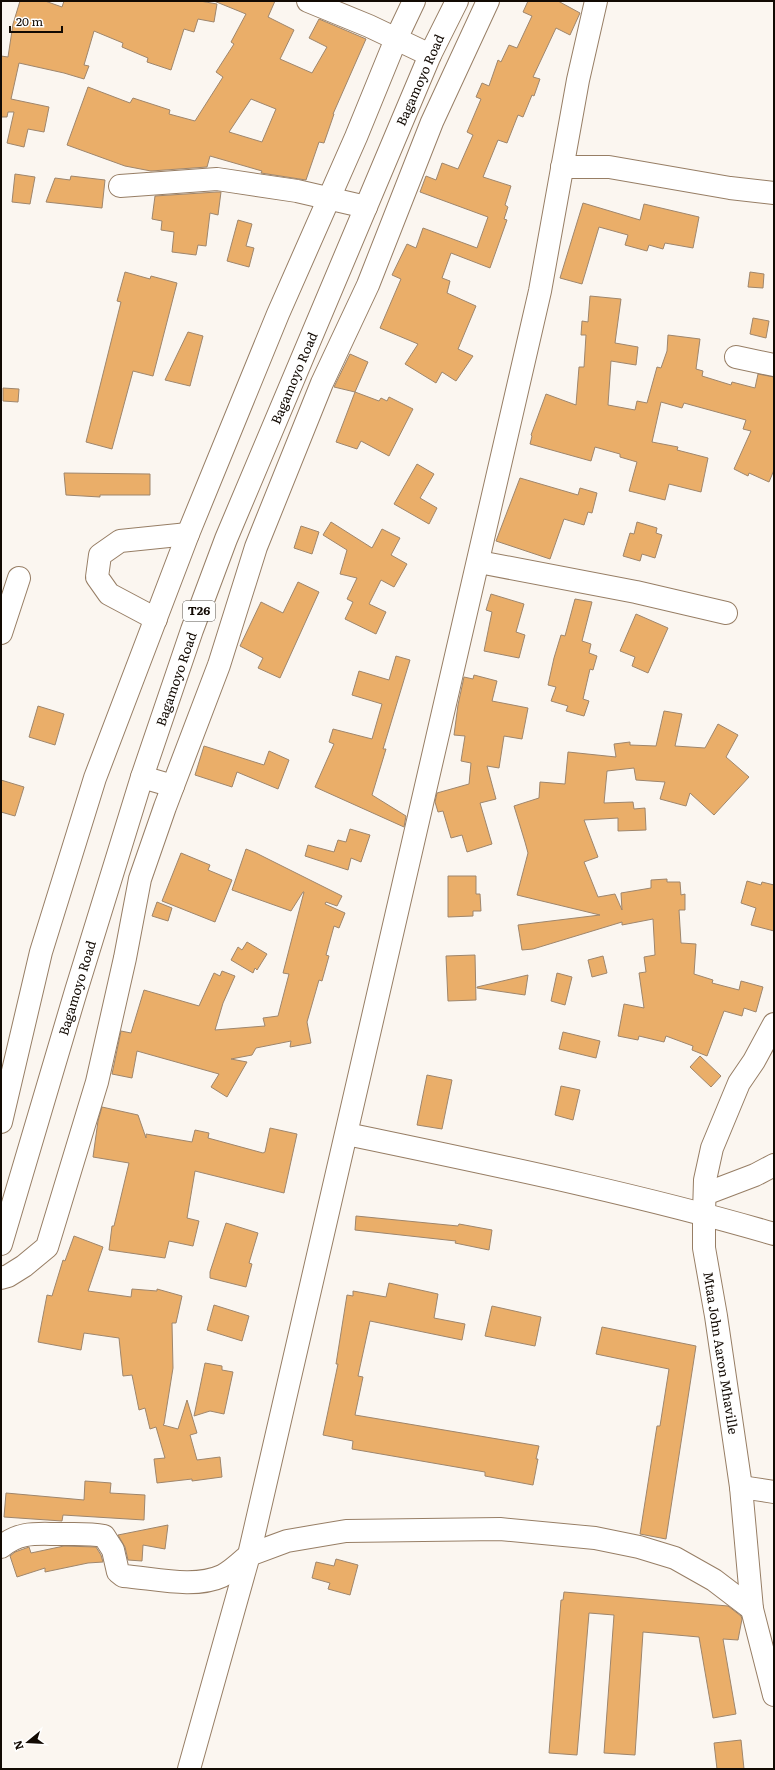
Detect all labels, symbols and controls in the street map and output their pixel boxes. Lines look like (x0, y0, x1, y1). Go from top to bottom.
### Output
scale bar (10, 8, 62, 34)
text: 20 m (16, 12, 43, 30)
street label: Bagamoyo Road (391, 31, 448, 129)
street label: Bagamoyo Road (266, 329, 322, 427)
road number: T26 (183, 601, 215, 621)
street label: Bagamoyo Road (151, 629, 201, 728)
street label: Bagamoyo Road (53, 938, 100, 1038)
street label: Mtaa John Aaron Mhaville (699, 1270, 744, 1436)
north arrow (8, 1722, 48, 1762)
text: N (9, 1739, 27, 1752)

